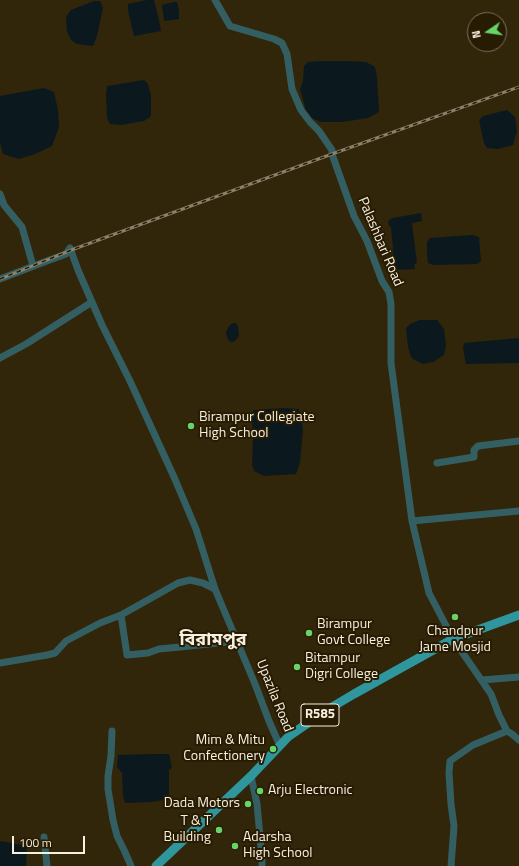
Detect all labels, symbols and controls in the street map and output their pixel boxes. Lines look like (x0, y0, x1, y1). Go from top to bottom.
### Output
north arrow (467, 12, 507, 52)
text: N (468, 29, 485, 40)
street label: Palashbari Road (354, 195, 406, 289)
place label: Birampur Collegiate High School (199, 410, 315, 442)
marker: Birampur Collegiate High School (186, 421, 196, 431)
marker: Chandpur Jame Mosjid (450, 612, 460, 622)
place label: Birampur Govt College (317, 617, 390, 650)
place label: Chandpur Jame Mosjid (419, 624, 491, 656)
marker: Birampur Govt College (304, 628, 314, 638)
district label: বিরামপুর (179, 630, 247, 652)
place label: Bitampur Digri College (305, 651, 378, 684)
street label: Upazila Road (252, 657, 296, 735)
marker: Bitampur Digri College (292, 662, 302, 672)
road number: R585 (301, 704, 339, 726)
place label: Mim & Mitu Confectionery (183, 733, 265, 766)
marker: Mim & Mitu Confectionery (268, 744, 278, 754)
place label: Arju Electronic (268, 783, 353, 799)
marker: Arju Electronic (255, 786, 265, 796)
place label: Dada Motors (164, 796, 240, 812)
marker: Dada Motors (243, 799, 253, 809)
place label: T & T Building (163, 814, 211, 846)
marker: T & T Building (214, 825, 224, 835)
scale bar (14, 828, 87, 854)
place label: Adarsha High School (243, 830, 313, 862)
text: 100 m (19, 833, 52, 852)
marker: Adarsha High School (230, 841, 240, 851)

